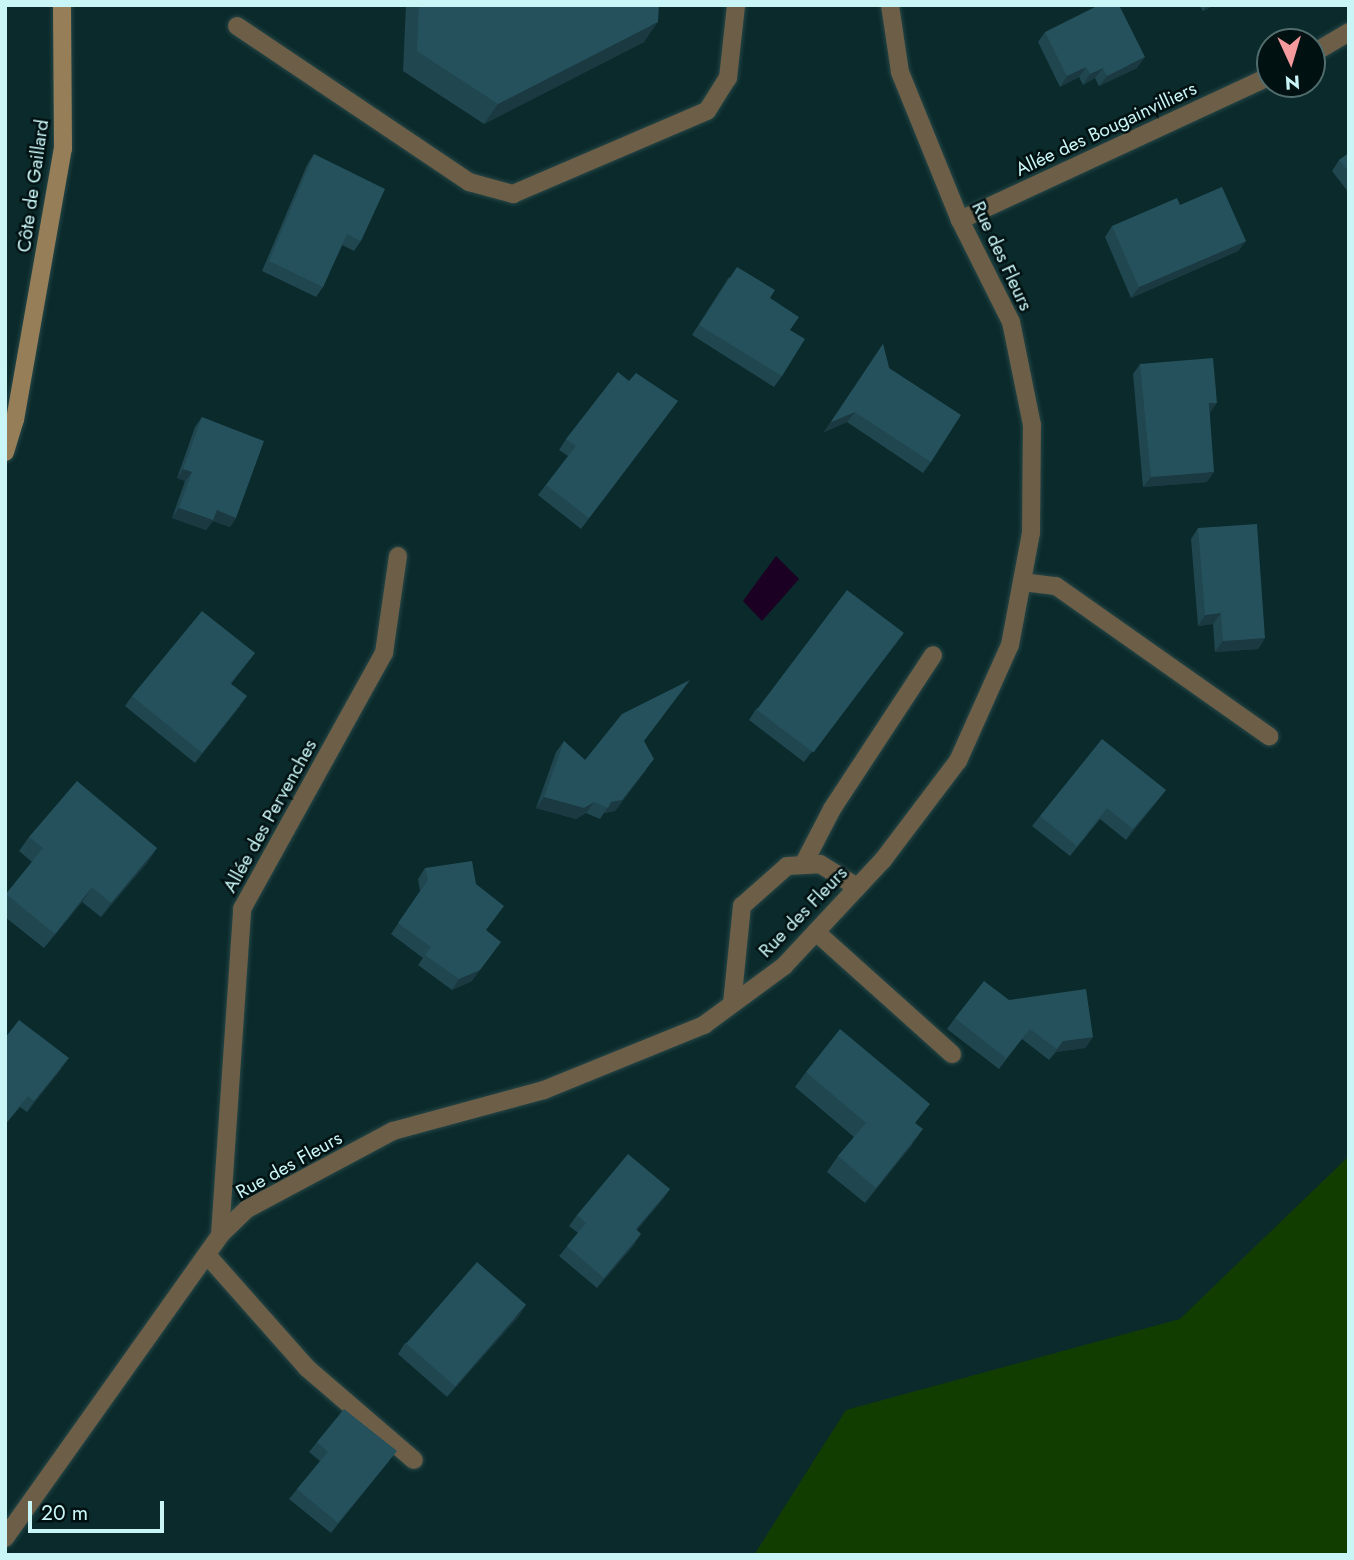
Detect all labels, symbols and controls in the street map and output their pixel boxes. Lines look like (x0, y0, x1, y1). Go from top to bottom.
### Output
north arrow (1256, 28, 1326, 98)
text: N (1284, 68, 1301, 96)
street label: Allée des Bougainvilliers (1012, 77, 1200, 181)
street label: Côte de Gaillard (12, 118, 54, 254)
street label: Rue des Fleurs (967, 198, 1037, 314)
street label: Allée des Pervenches (218, 735, 322, 897)
street label: Rue des Fleurs (754, 862, 852, 962)
street label: Rue des Fleurs (232, 1126, 346, 1204)
scale bar (32, 1486, 168, 1530)
text: 20 m (41, 1498, 88, 1528)

